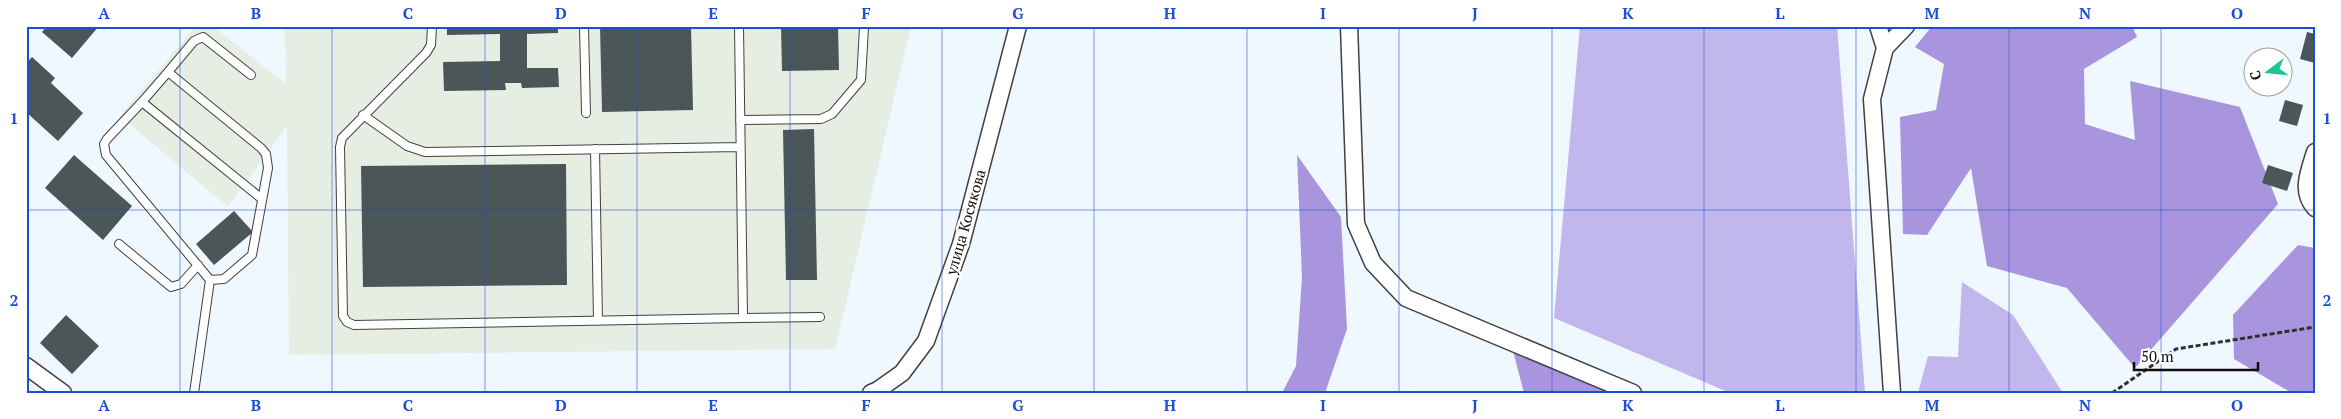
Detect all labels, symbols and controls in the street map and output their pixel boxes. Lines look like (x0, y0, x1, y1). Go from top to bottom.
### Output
text: A (98, 2, 110, 24)
text: B (251, 2, 261, 24)
text: C (403, 2, 413, 24)
text: D (555, 2, 567, 24)
text: E (708, 2, 718, 24)
text: F (861, 2, 871, 24)
text: G (1012, 2, 1024, 24)
text: H (1164, 2, 1176, 24)
text: I (1320, 2, 1326, 24)
text: J (1472, 2, 1478, 24)
text: K (1622, 2, 1634, 24)
text: L (1775, 2, 1785, 24)
text: M (1925, 2, 1940, 24)
text: N (2079, 2, 2091, 24)
text: O (2231, 2, 2243, 24)
north arrow (2244, 48, 2294, 98)
text: С (2245, 69, 2265, 83)
text: 1 (9, 107, 19, 129)
text: 1 (2322, 107, 2332, 129)
street label: улица Косякова (940, 166, 990, 278)
text: 2 (9, 289, 19, 311)
text: 2 (2322, 289, 2332, 311)
scale bar (2134, 339, 2257, 371)
text: 50 m (2141, 346, 2174, 366)
text: A (98, 394, 110, 416)
text: B (251, 394, 261, 416)
text: C (403, 394, 413, 416)
text: D (555, 394, 567, 416)
text: E (708, 394, 718, 416)
text: F (861, 394, 871, 416)
text: G (1012, 394, 1024, 416)
text: H (1164, 394, 1176, 416)
text: I (1320, 394, 1326, 416)
text: J (1472, 394, 1478, 416)
text: K (1622, 394, 1634, 416)
text: L (1775, 394, 1785, 416)
text: M (1925, 394, 1940, 416)
text: N (2079, 394, 2091, 416)
text: O (2231, 394, 2243, 416)

